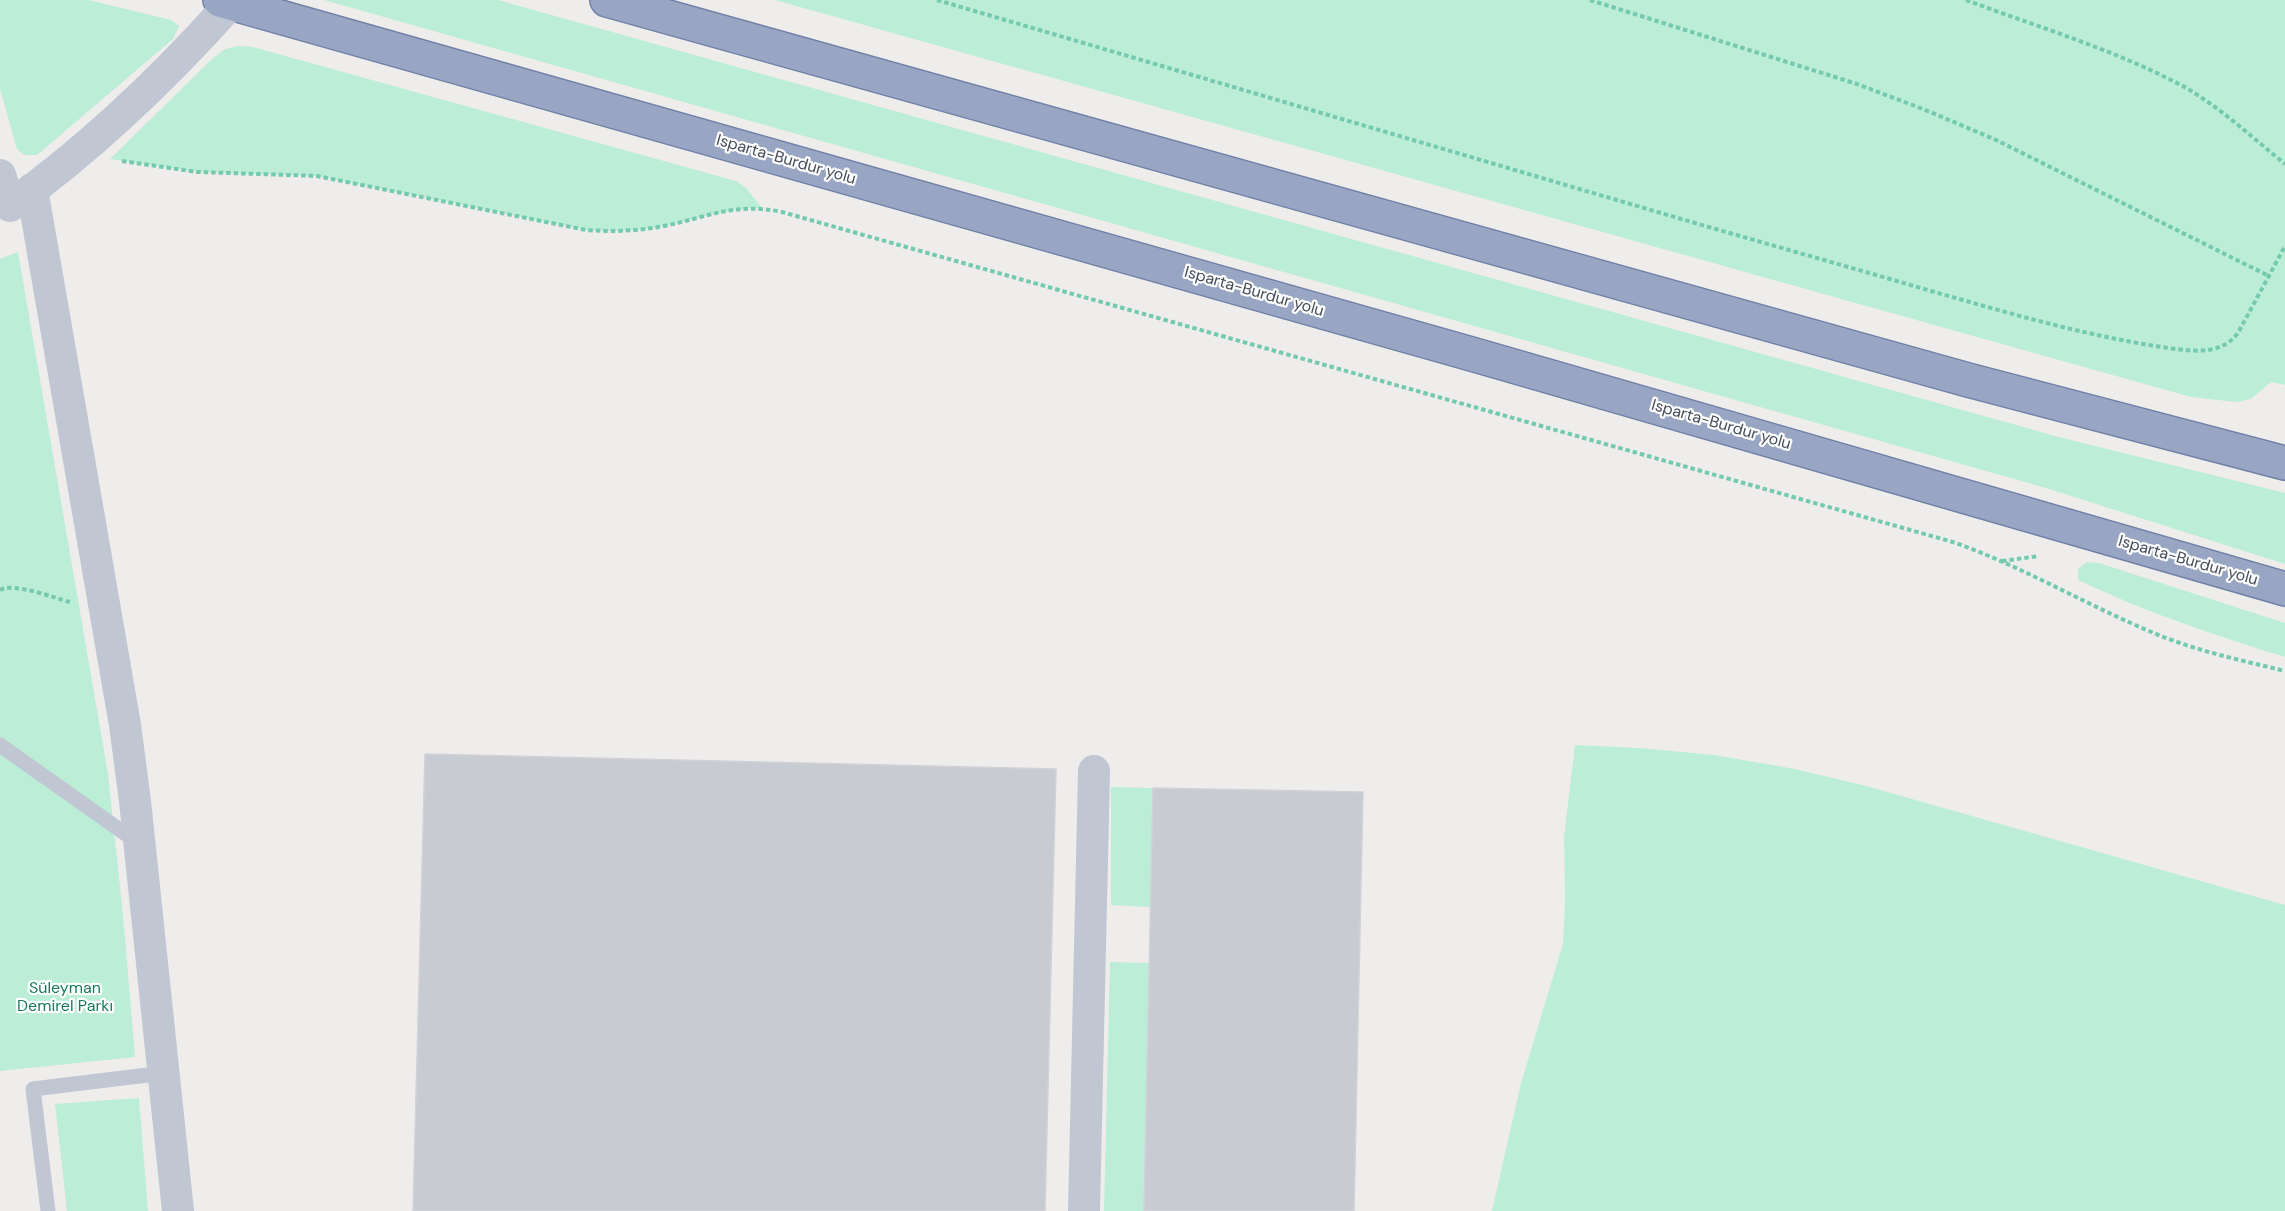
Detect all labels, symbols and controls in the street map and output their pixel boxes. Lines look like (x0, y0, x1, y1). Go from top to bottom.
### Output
street label: Isparta-Burdur yolu (714, 131, 858, 189)
street label: Isparta-Burdur yolu (1182, 263, 1326, 321)
street label: Isparta-Burdur yolu (1649, 396, 1793, 454)
street label: Isparta-Burdur yolu (2116, 532, 2260, 590)
park label: Süleyman Demirel Parkı (17, 979, 113, 1017)

